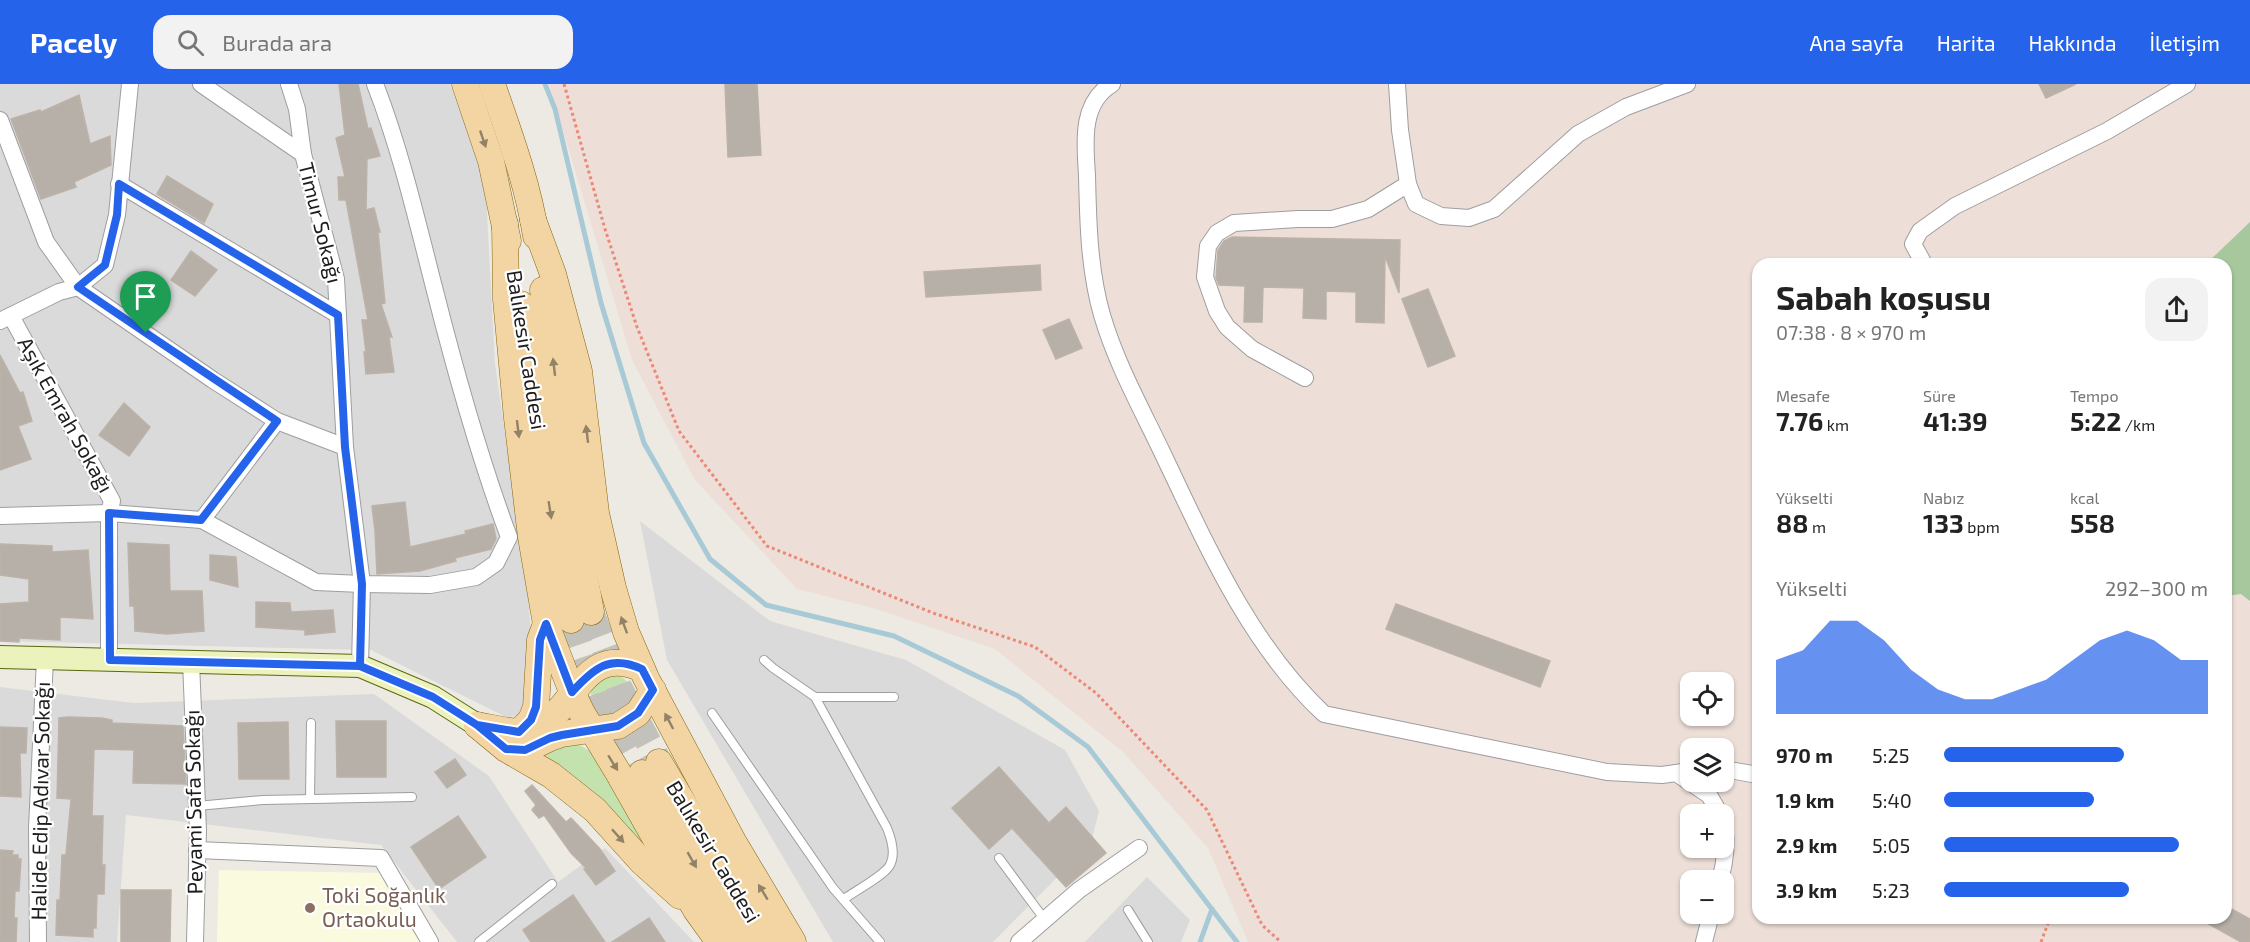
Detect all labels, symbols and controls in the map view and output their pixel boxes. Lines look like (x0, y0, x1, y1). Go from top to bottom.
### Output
search box (153, 15, 573, 69)
text: Pacely (30, 25, 117, 59)
icon: search (174, 26, 207, 59)
text: Burada ara (222, 29, 332, 55)
text: Ana sayfa (1809, 30, 1904, 55)
text: Harita (1937, 30, 1996, 55)
text: Hakkında (2029, 30, 2116, 55)
text: İletişim (2149, 30, 2220, 55)
one-way arrow (479, 130, 489, 148)
street label: Timur Sokağı (294, 160, 349, 286)
street label: Balıkesir Caddesi (503, 268, 552, 431)
pin (120, 271, 171, 333)
text: Sabah koşusu (1776, 277, 1991, 317)
button: share (2145, 278, 2208, 341)
icon: arrive (129, 280, 162, 313)
text: 07:38 · 8 × 970 m (1776, 320, 1926, 344)
street label: Aşık Emrah Sokağı (11, 332, 119, 497)
one-way arrow (549, 358, 558, 377)
text: Mesafe (1776, 386, 1830, 405)
text: Süre (1923, 386, 1956, 405)
text: Tempo (2070, 386, 2118, 405)
text: 7.76 (1776, 405, 1823, 436)
text: 41:39 (1923, 405, 1988, 436)
text: 5:22 (2070, 405, 2121, 436)
text: km (1823, 415, 1849, 434)
text: /km (2121, 415, 2155, 434)
one-way arrow (513, 420, 523, 439)
one-way arrow (582, 424, 591, 443)
text: Yükselti (1776, 488, 1833, 507)
text: Nabız (1923, 488, 1964, 507)
text: kcal (2070, 488, 2099, 507)
one-way arrow (545, 501, 554, 520)
text: 88 (1776, 507, 1808, 538)
text: 133 (1923, 507, 1964, 538)
text: 558 (2070, 507, 2115, 538)
text: m (1808, 517, 1826, 536)
text: bpm (1964, 517, 2000, 536)
text: Yükselti (1776, 576, 1847, 600)
text: 292–300 m (2105, 576, 2208, 600)
one-way arrow (618, 615, 628, 633)
map controls (1680, 672, 1734, 924)
button: locate (1680, 672, 1734, 726)
street label: Halide Edip Adıvar Sokağı (25, 681, 54, 921)
street label: Peyami Safa Sokağı (178, 709, 207, 895)
one-way arrow (664, 712, 674, 729)
button: layers (1680, 738, 1734, 792)
text: 970 m (1776, 743, 1833, 767)
text: 5:25 (1872, 743, 1909, 767)
one-way arrow (607, 755, 618, 771)
street label: Balıkesir Caddesi (662, 776, 766, 927)
text: 1.9 km (1776, 788, 1834, 812)
text: 5:40 (1872, 788, 1912, 812)
button: + (1680, 804, 1734, 858)
one-way arrow (611, 828, 624, 843)
text: 2.9 km (1776, 833, 1837, 857)
text: 5:05 (1872, 833, 1910, 857)
one-way arrow (687, 852, 697, 869)
button: − (1680, 870, 1734, 924)
text: 3.9 km (1776, 878, 1837, 902)
text: 5:23 (1872, 878, 1910, 902)
place label: Toki Soğanlık Ortaokulu (322, 882, 446, 931)
one-way arrow (758, 884, 769, 900)
marker: Toki Soğanlık Ortaokulu (303, 901, 317, 915)

